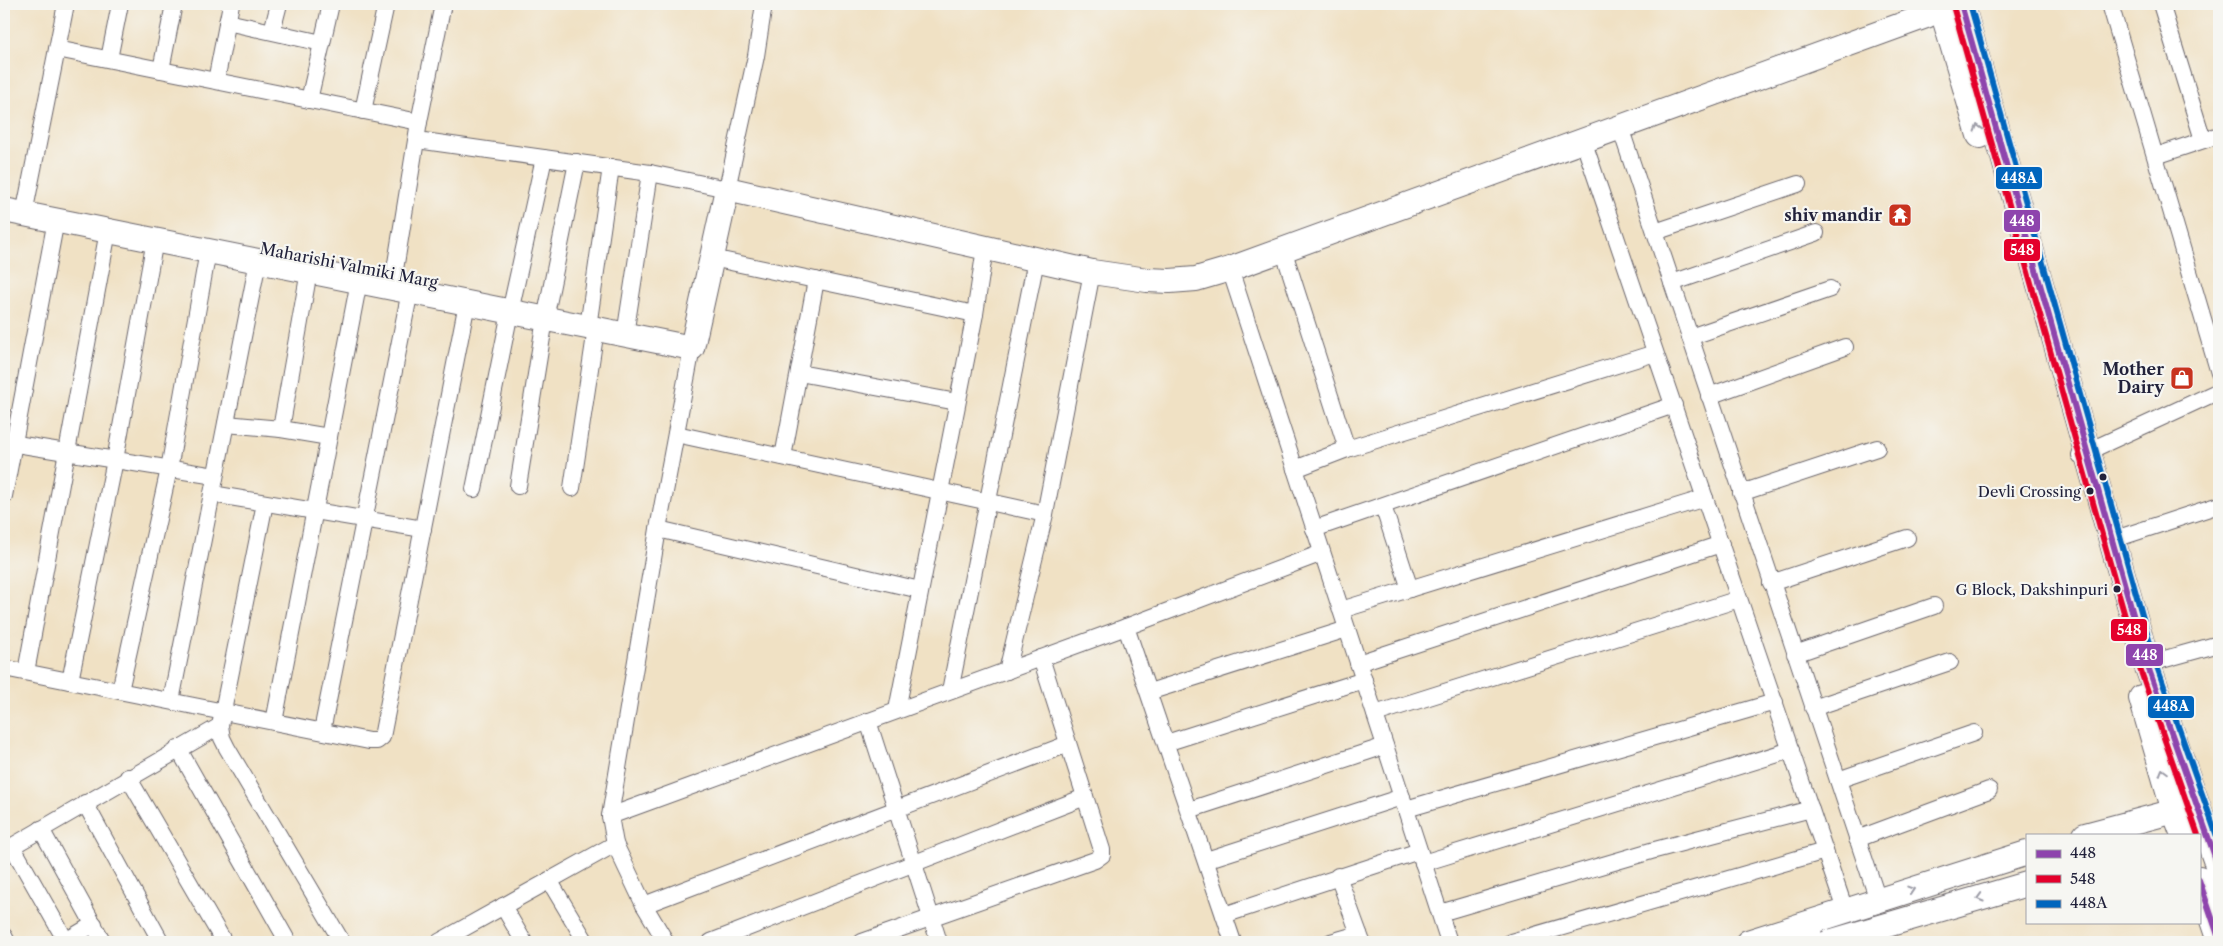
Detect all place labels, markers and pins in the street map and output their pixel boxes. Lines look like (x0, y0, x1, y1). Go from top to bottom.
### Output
temple icon: shiv mandir (1887, 202, 1913, 228)
place label: shiv mandir (1784, 205, 1882, 225)
place label: Mother Dairy (2102, 359, 2165, 397)
shop icon: Mother Dairy (2169, 365, 2195, 391)
unlabelled marker (2098, 472, 2108, 482)
place label: Devli Crossing (1978, 482, 2081, 501)
marker: Devli Crossing (2085, 486, 2095, 496)
place label: G Block, Dakshinpuri (1955, 580, 2108, 599)
marker: G Block, Dakshinpuri (2112, 584, 2122, 594)

